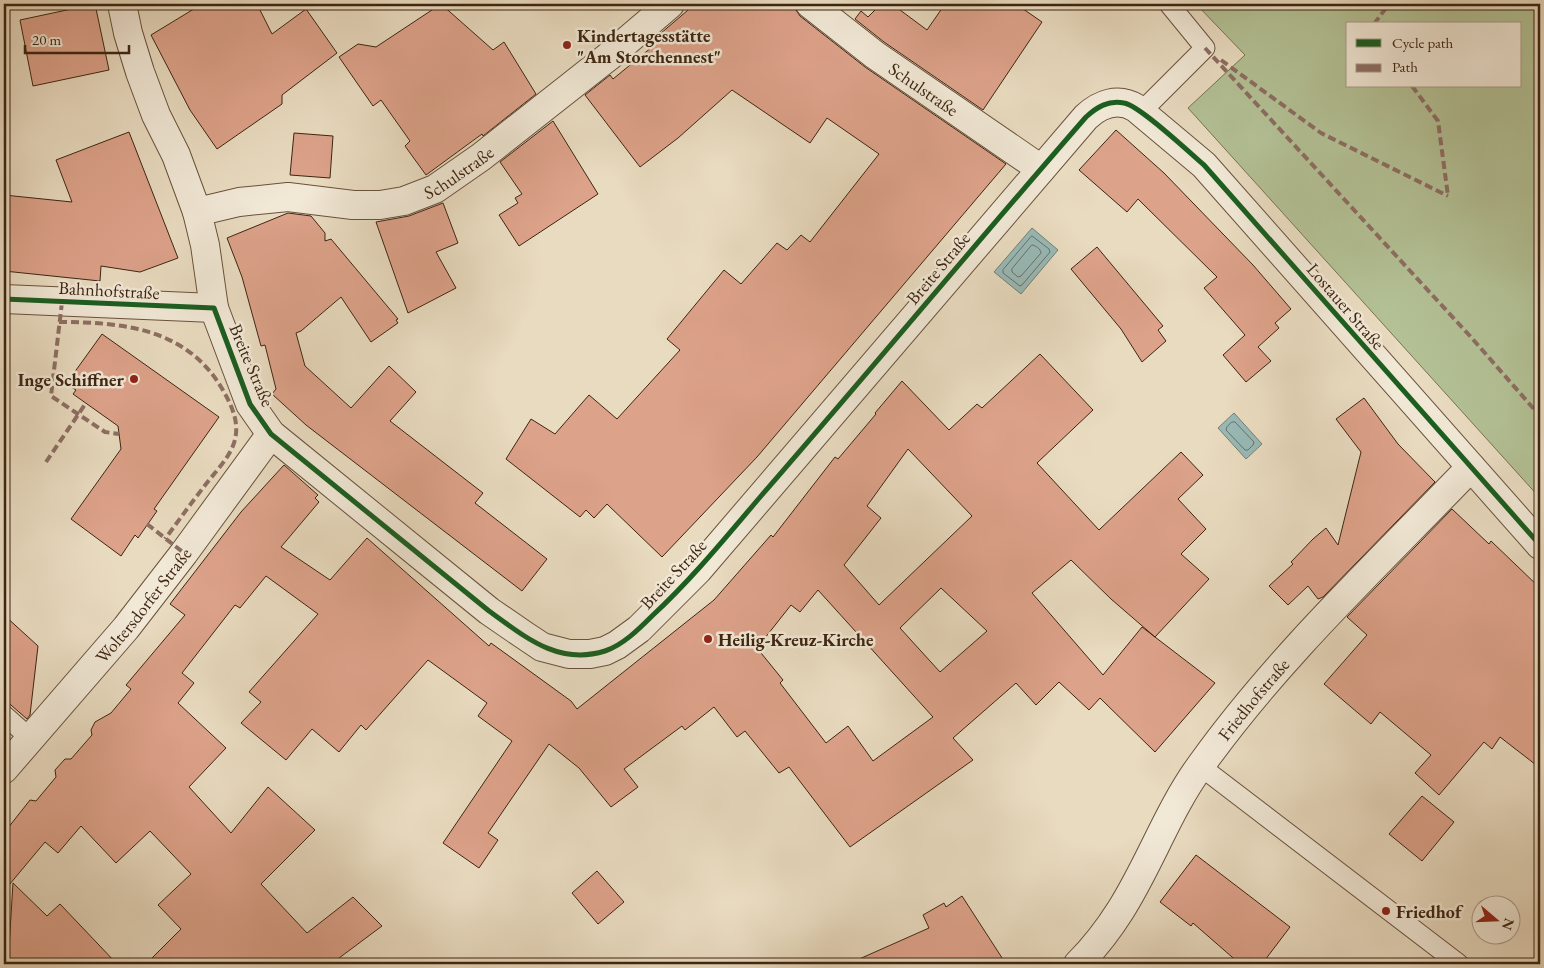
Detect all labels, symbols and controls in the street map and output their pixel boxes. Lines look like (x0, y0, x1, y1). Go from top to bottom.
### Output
scale bar (25, 22, 129, 54)
legend (1346, 22, 1522, 88)
place label: Kindertagesstätte "Am Storchennest" (577, 24, 721, 68)
text: 20 m (32, 30, 61, 49)
text: Cycle path (1392, 33, 1454, 52)
marker: Kindertagesstätte "Am Storchennest" (561, 39, 573, 51)
street label: Schulstraße (885, 57, 963, 121)
text: Path (1392, 57, 1418, 76)
street label: Schulstraße (420, 140, 498, 204)
street label: Breite Straße (901, 227, 975, 309)
street label: Lostauer Straße (1302, 258, 1390, 354)
street label: Bahnhofstraße (58, 276, 160, 304)
street label: Breite Straße (224, 320, 280, 410)
place label: Inge Schiffner (18, 368, 125, 391)
marker: Inge Schiffner (128, 373, 140, 385)
street label: Breite Straße (635, 534, 711, 614)
street label: Woltersdorfer Straße (90, 543, 196, 667)
place label: Heilig-Kreuz-Kirche (718, 628, 874, 651)
marker: Heilig-Kreuz-Kirche (702, 633, 714, 645)
street label: Friedhofstraße (1212, 653, 1294, 745)
north arrow (1472, 896, 1522, 946)
place label: Friedhof (1396, 900, 1464, 923)
marker: Friedhof (1380, 905, 1392, 917)
text: N (1498, 916, 1519, 933)

